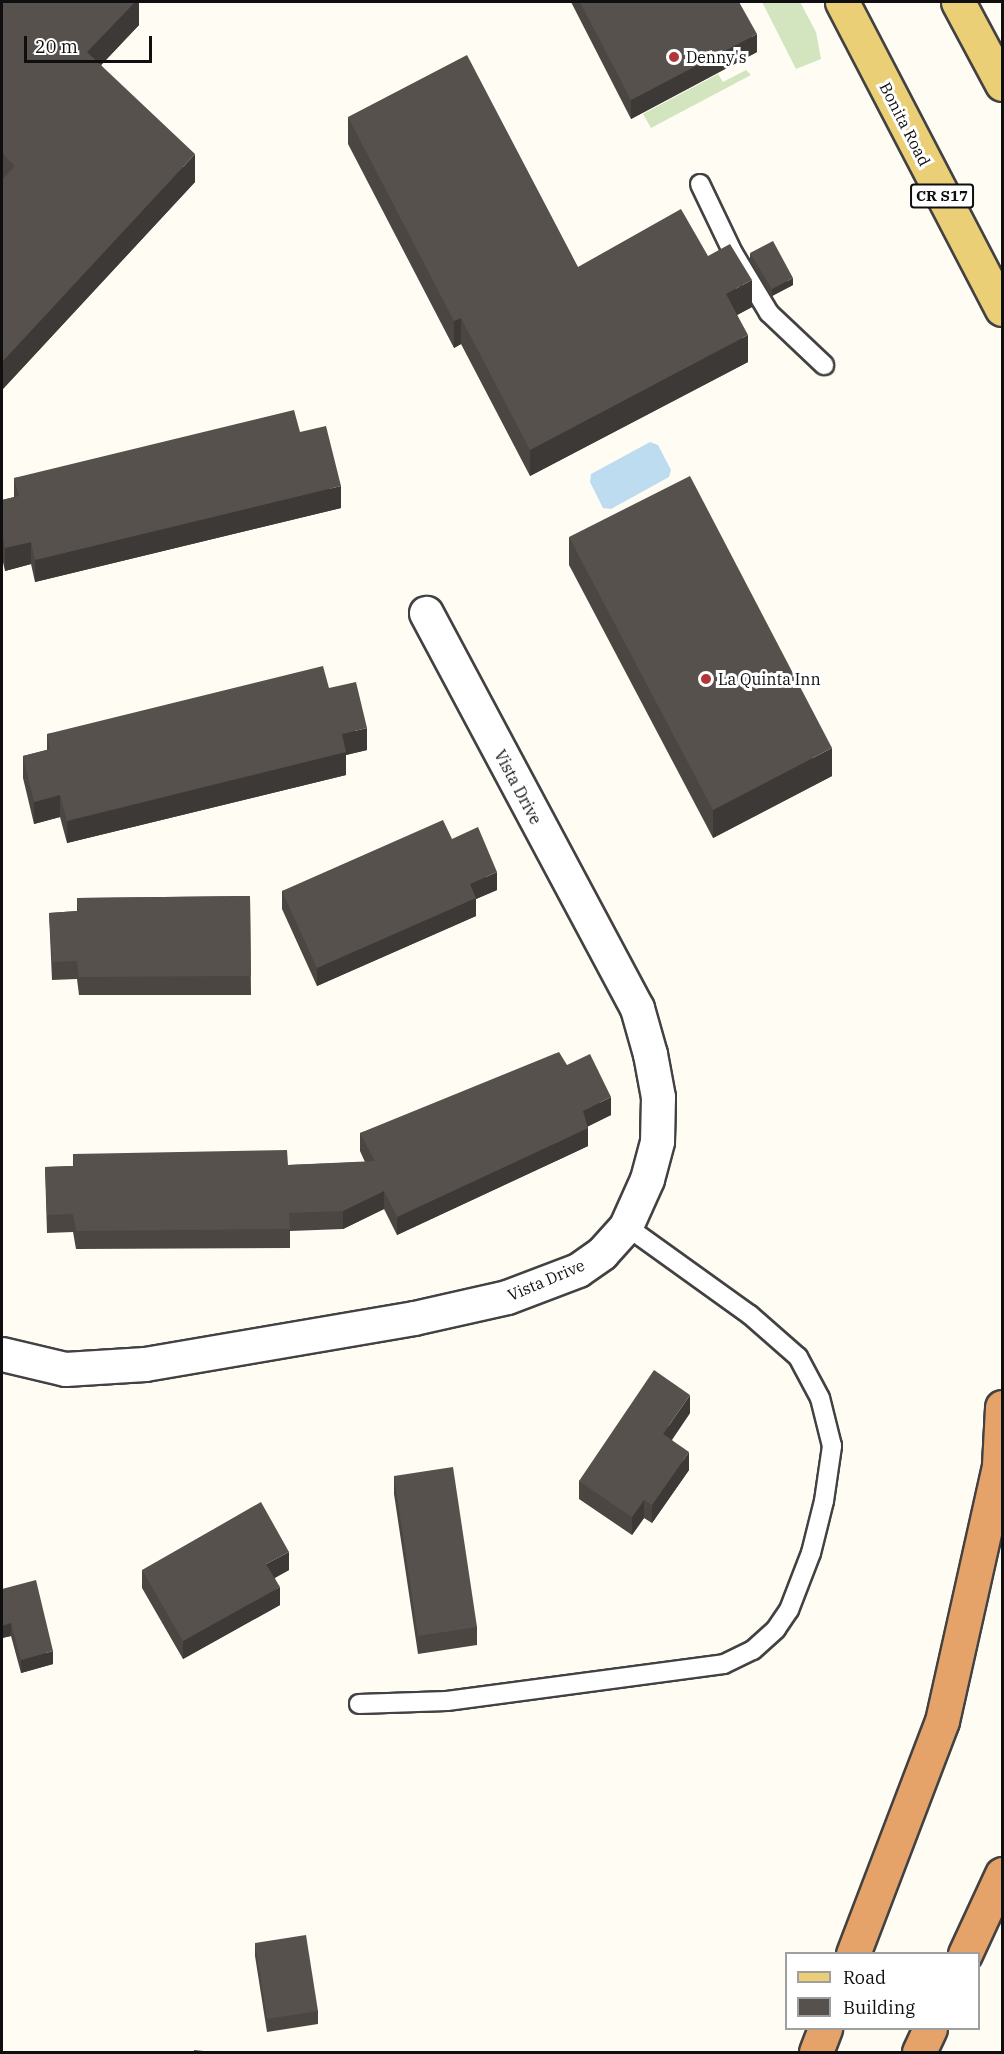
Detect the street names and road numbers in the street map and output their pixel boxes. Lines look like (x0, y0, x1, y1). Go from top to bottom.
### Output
street label: Bonita Road (876, 79, 934, 169)
road number: CR S17 (909, 184, 975, 208)
street label: Vista Drive (490, 747, 546, 827)
street label: Vista Drive (505, 1255, 587, 1305)

